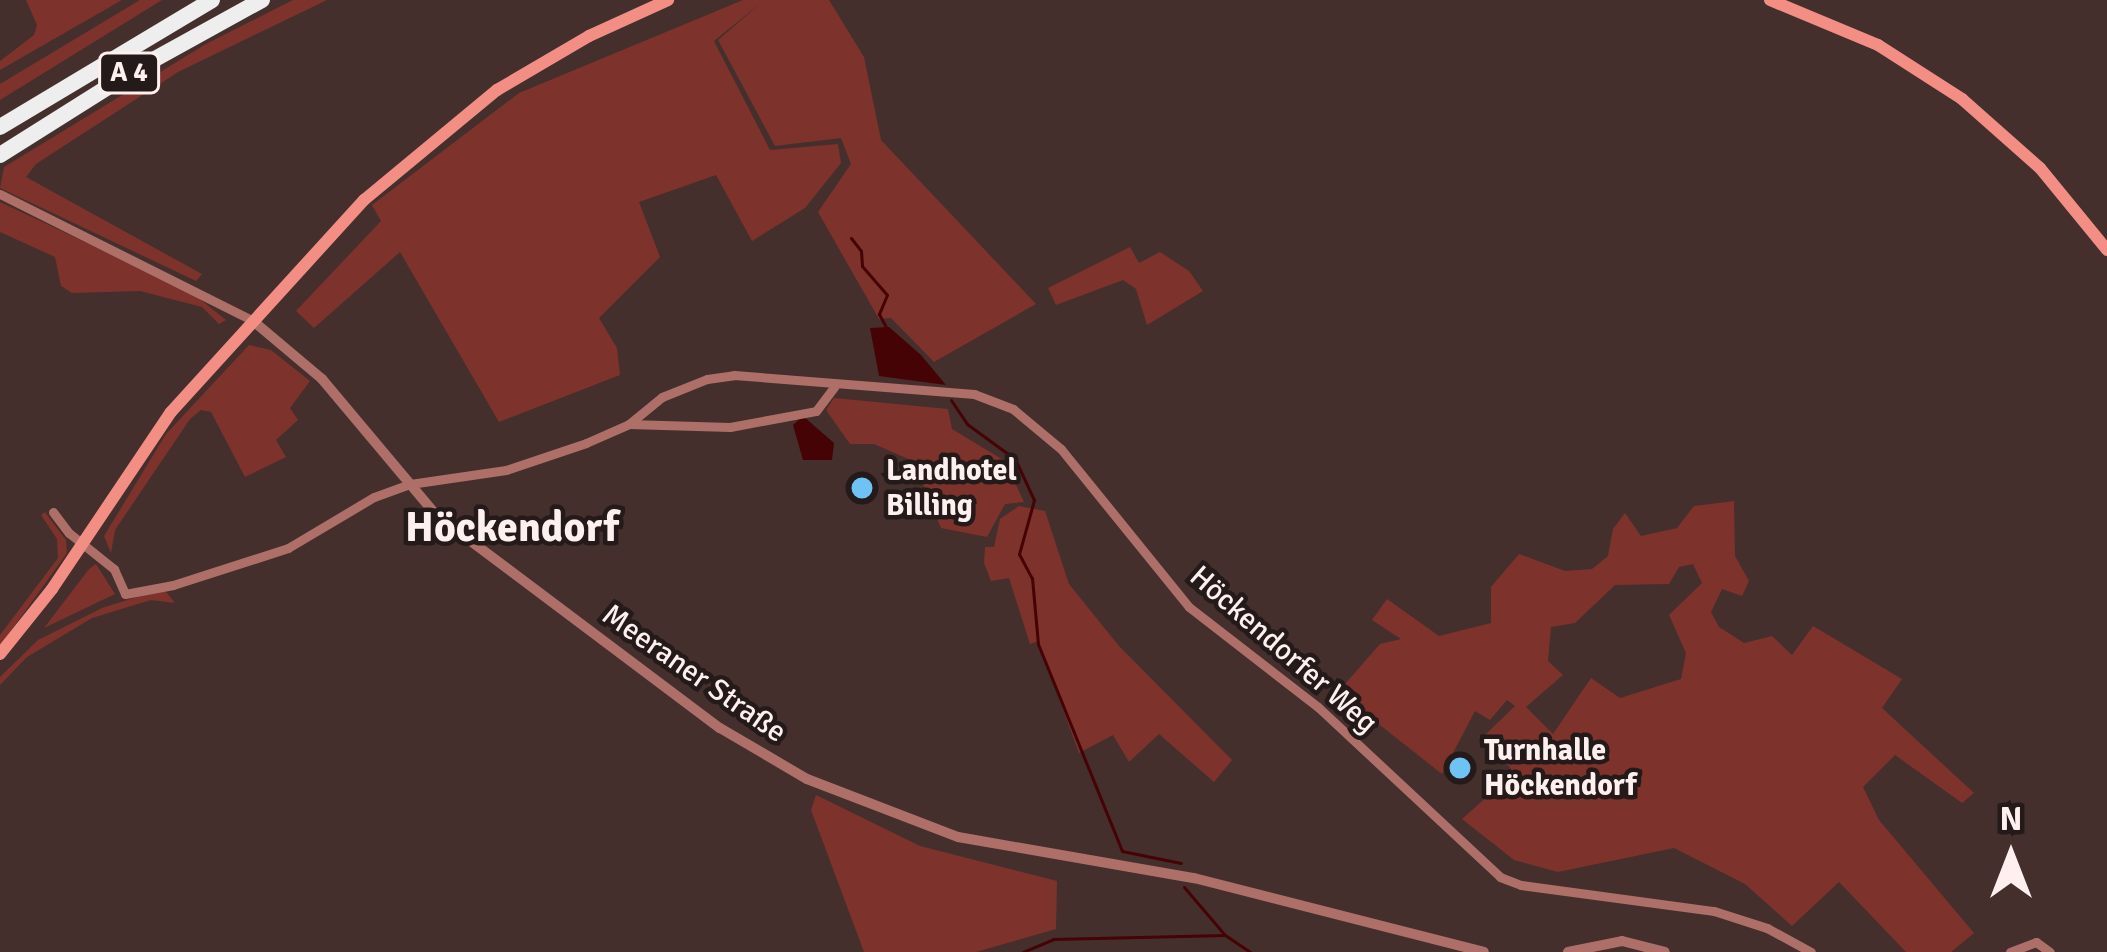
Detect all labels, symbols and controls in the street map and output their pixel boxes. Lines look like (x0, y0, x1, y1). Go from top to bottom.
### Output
road number: A 4 (96, 52, 162, 94)
place label: Landhotel Billing (886, 453, 1017, 524)
marker: Landhotel Billing (849, 475, 875, 501)
district label: Höckendorf (405, 503, 619, 553)
street label: Höckendorfer Weg (1182, 559, 1384, 741)
street label: Meeraner Straße (595, 597, 793, 751)
place label: Turnhalle Höckendorf (1484, 733, 1637, 804)
marker: Turnhalle Höckendorf (1447, 755, 1473, 781)
north arrow (1951, 796, 2071, 916)
text: N (2000, 799, 2022, 840)

